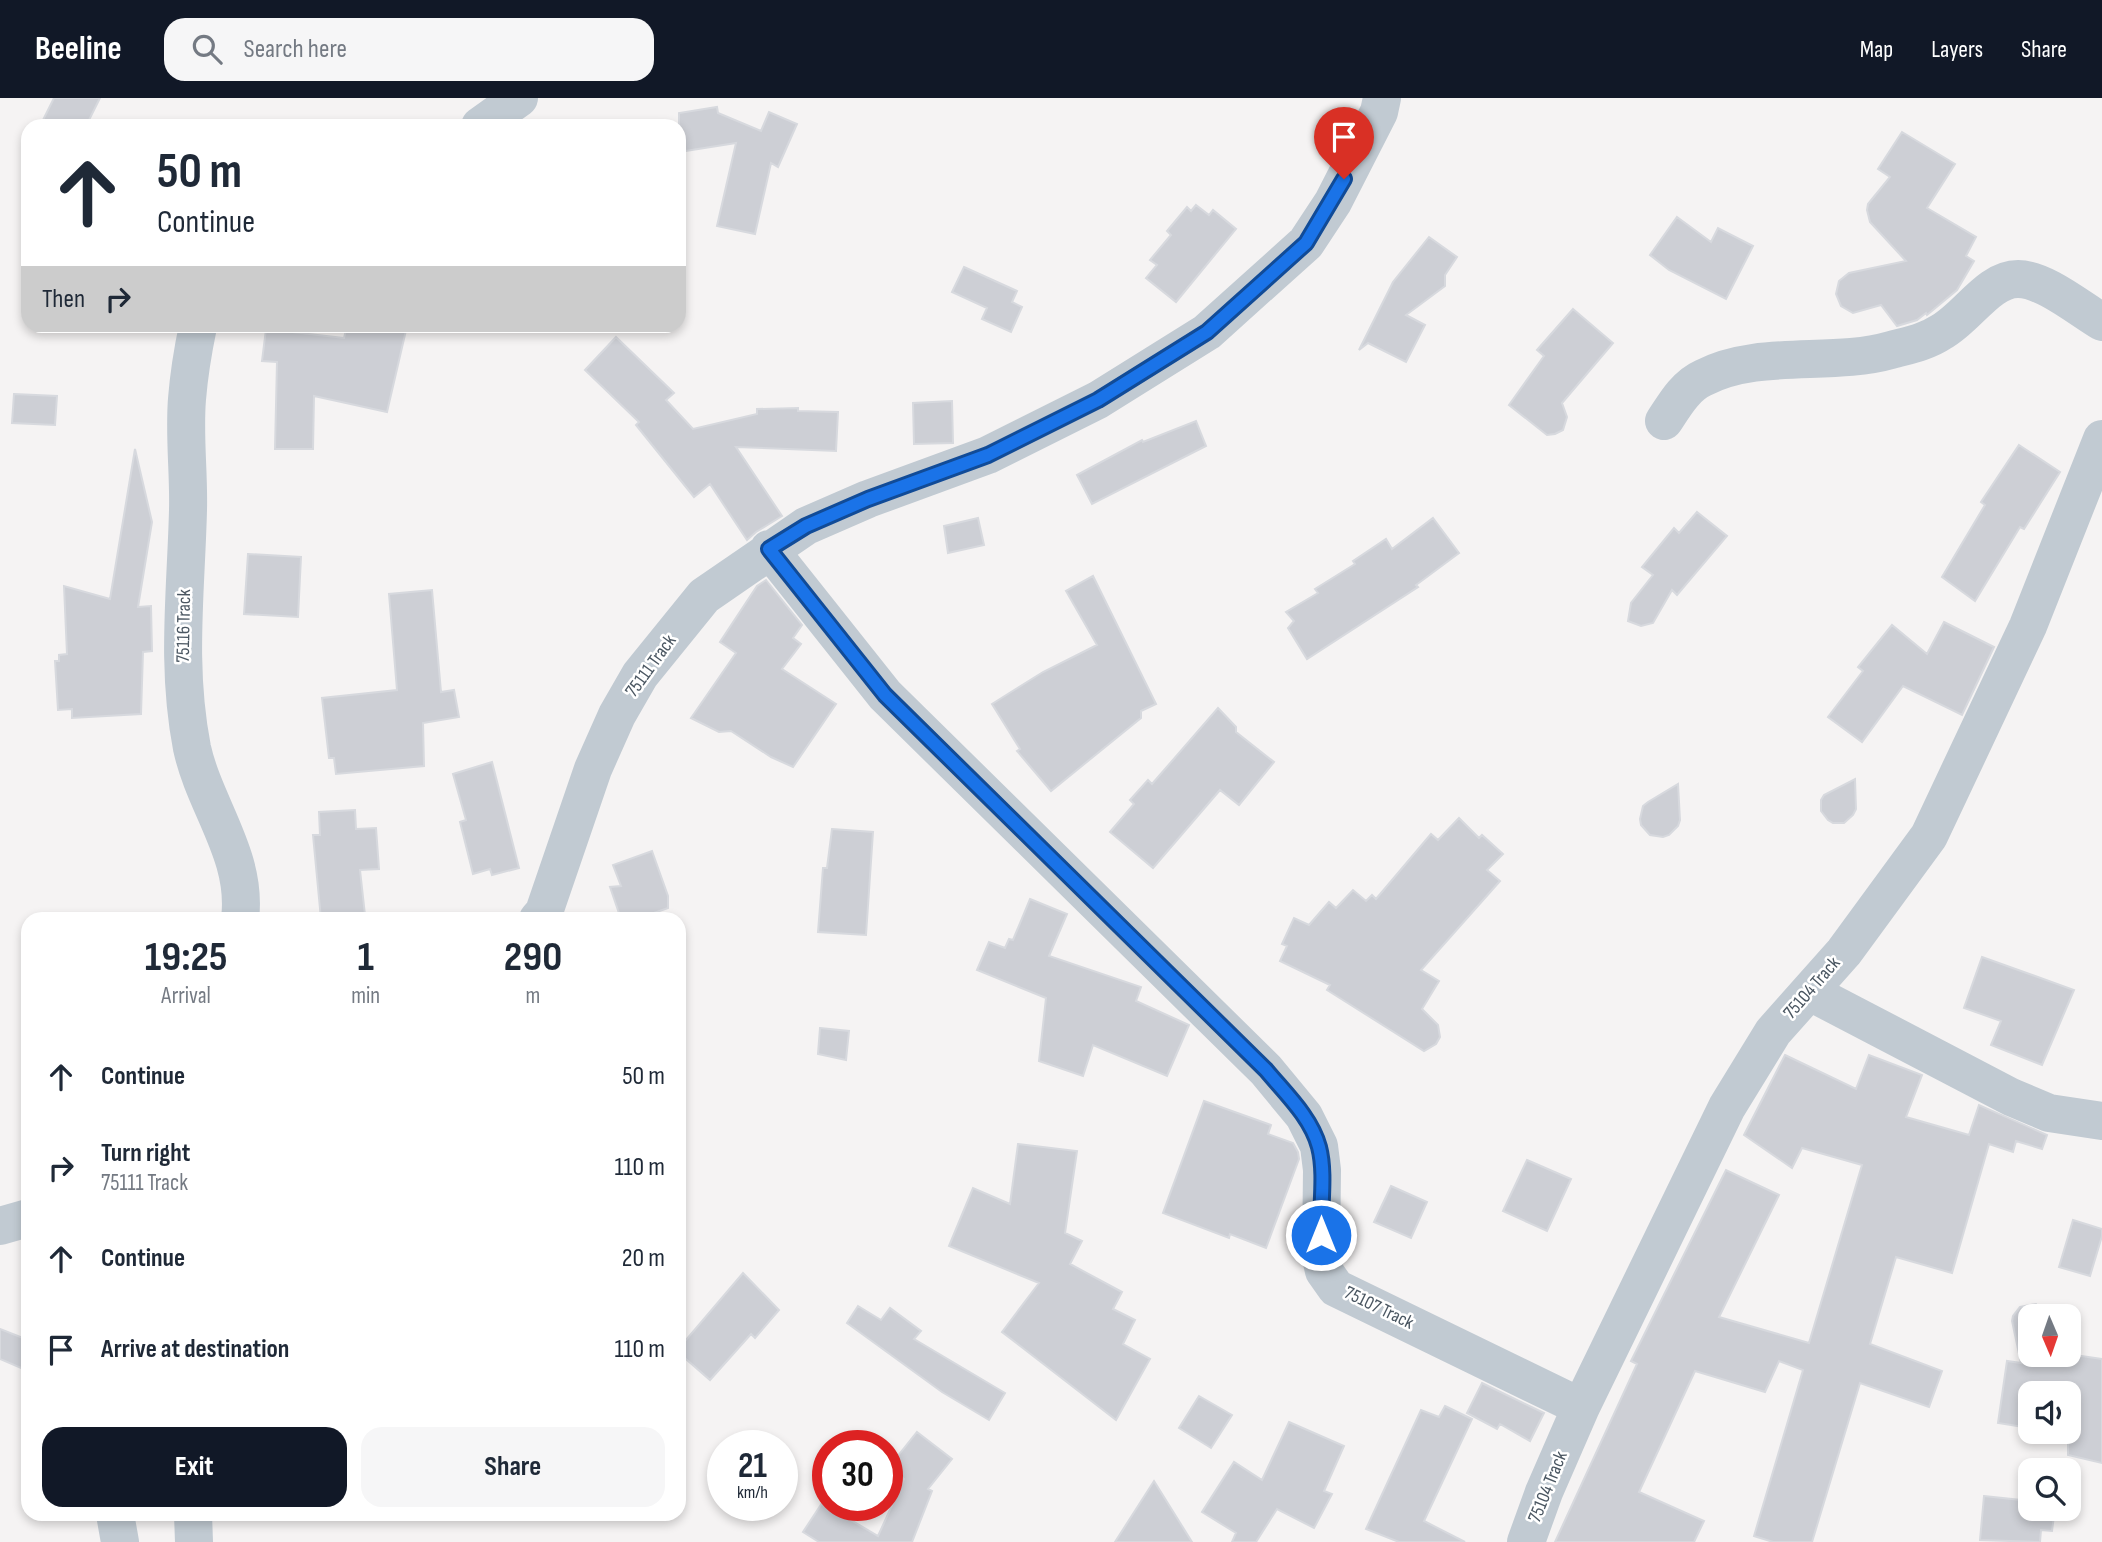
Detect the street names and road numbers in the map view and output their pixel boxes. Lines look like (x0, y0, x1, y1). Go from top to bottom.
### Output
street label: 75116 Track (172, 588, 196, 663)
street label: 75111 Track (621, 630, 682, 702)
street label: 75104 Track (1779, 952, 1846, 1024)
street label: 75107 Track (1340, 1281, 1418, 1335)
street label: 75104 Track (1523, 1447, 1573, 1526)

